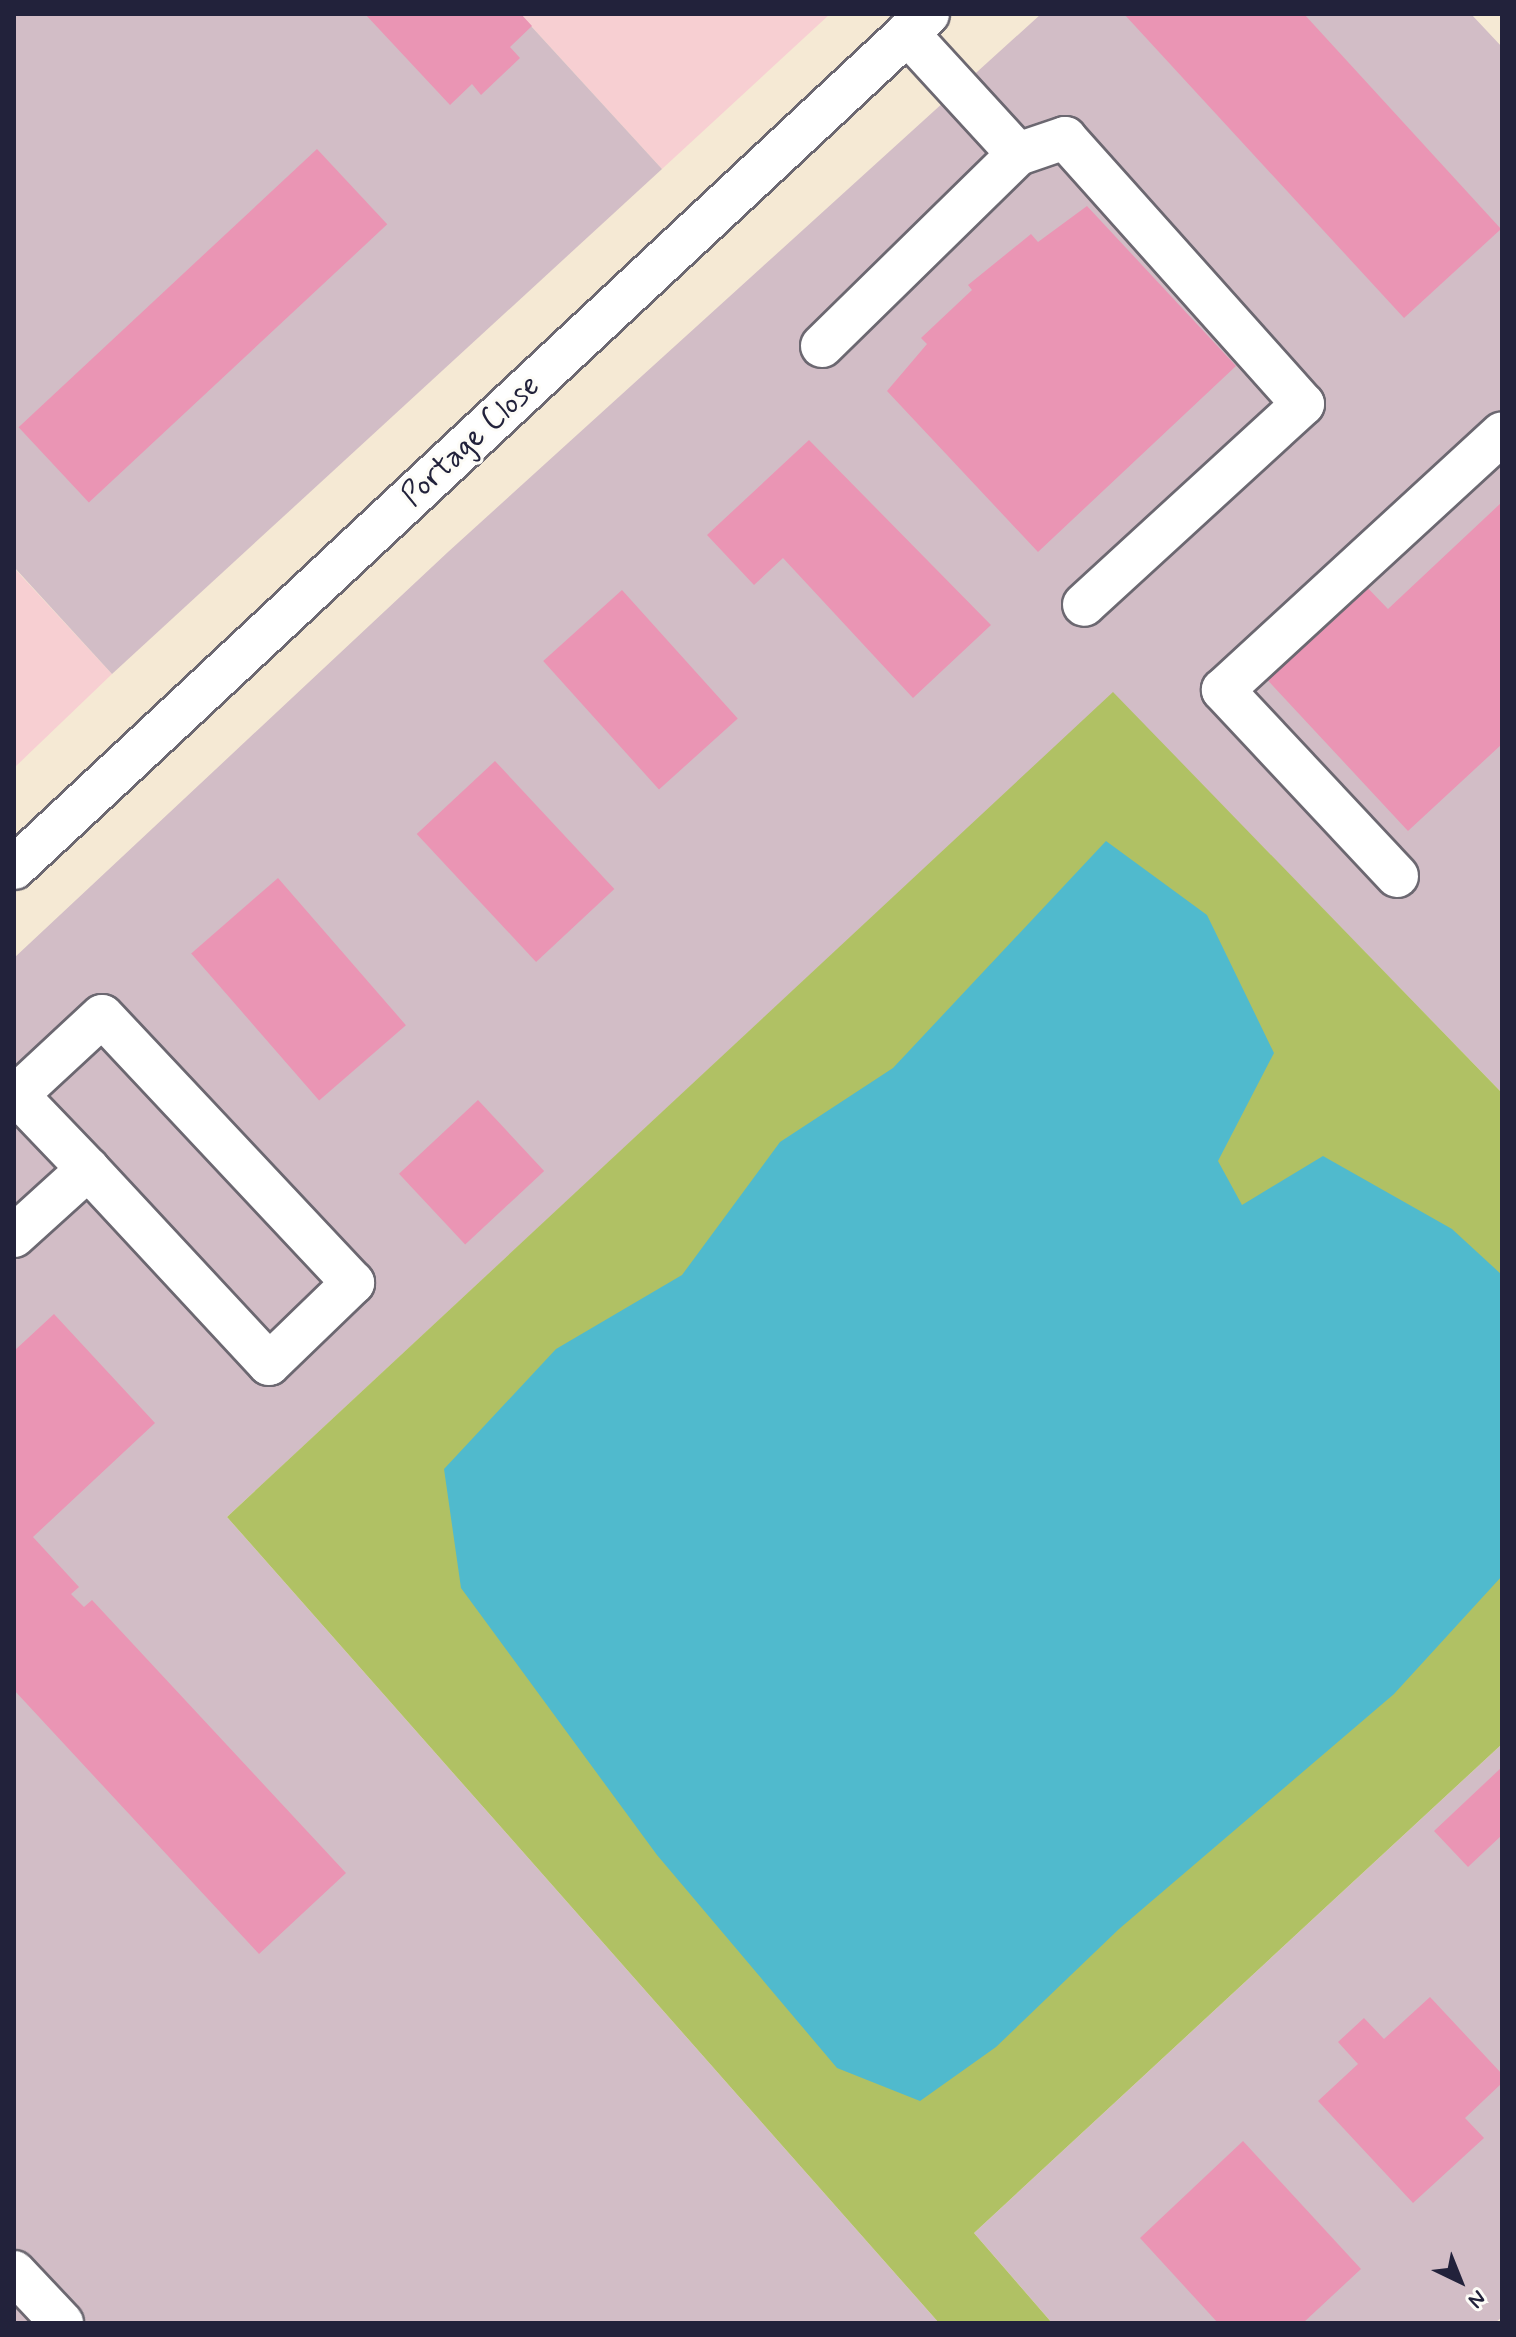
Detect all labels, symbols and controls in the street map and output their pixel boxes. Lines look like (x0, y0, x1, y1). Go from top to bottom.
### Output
street label: Portage Close (392, 365, 550, 517)
north arrow (1420, 2241, 1500, 2321)
text: N (1461, 2283, 1491, 2314)

